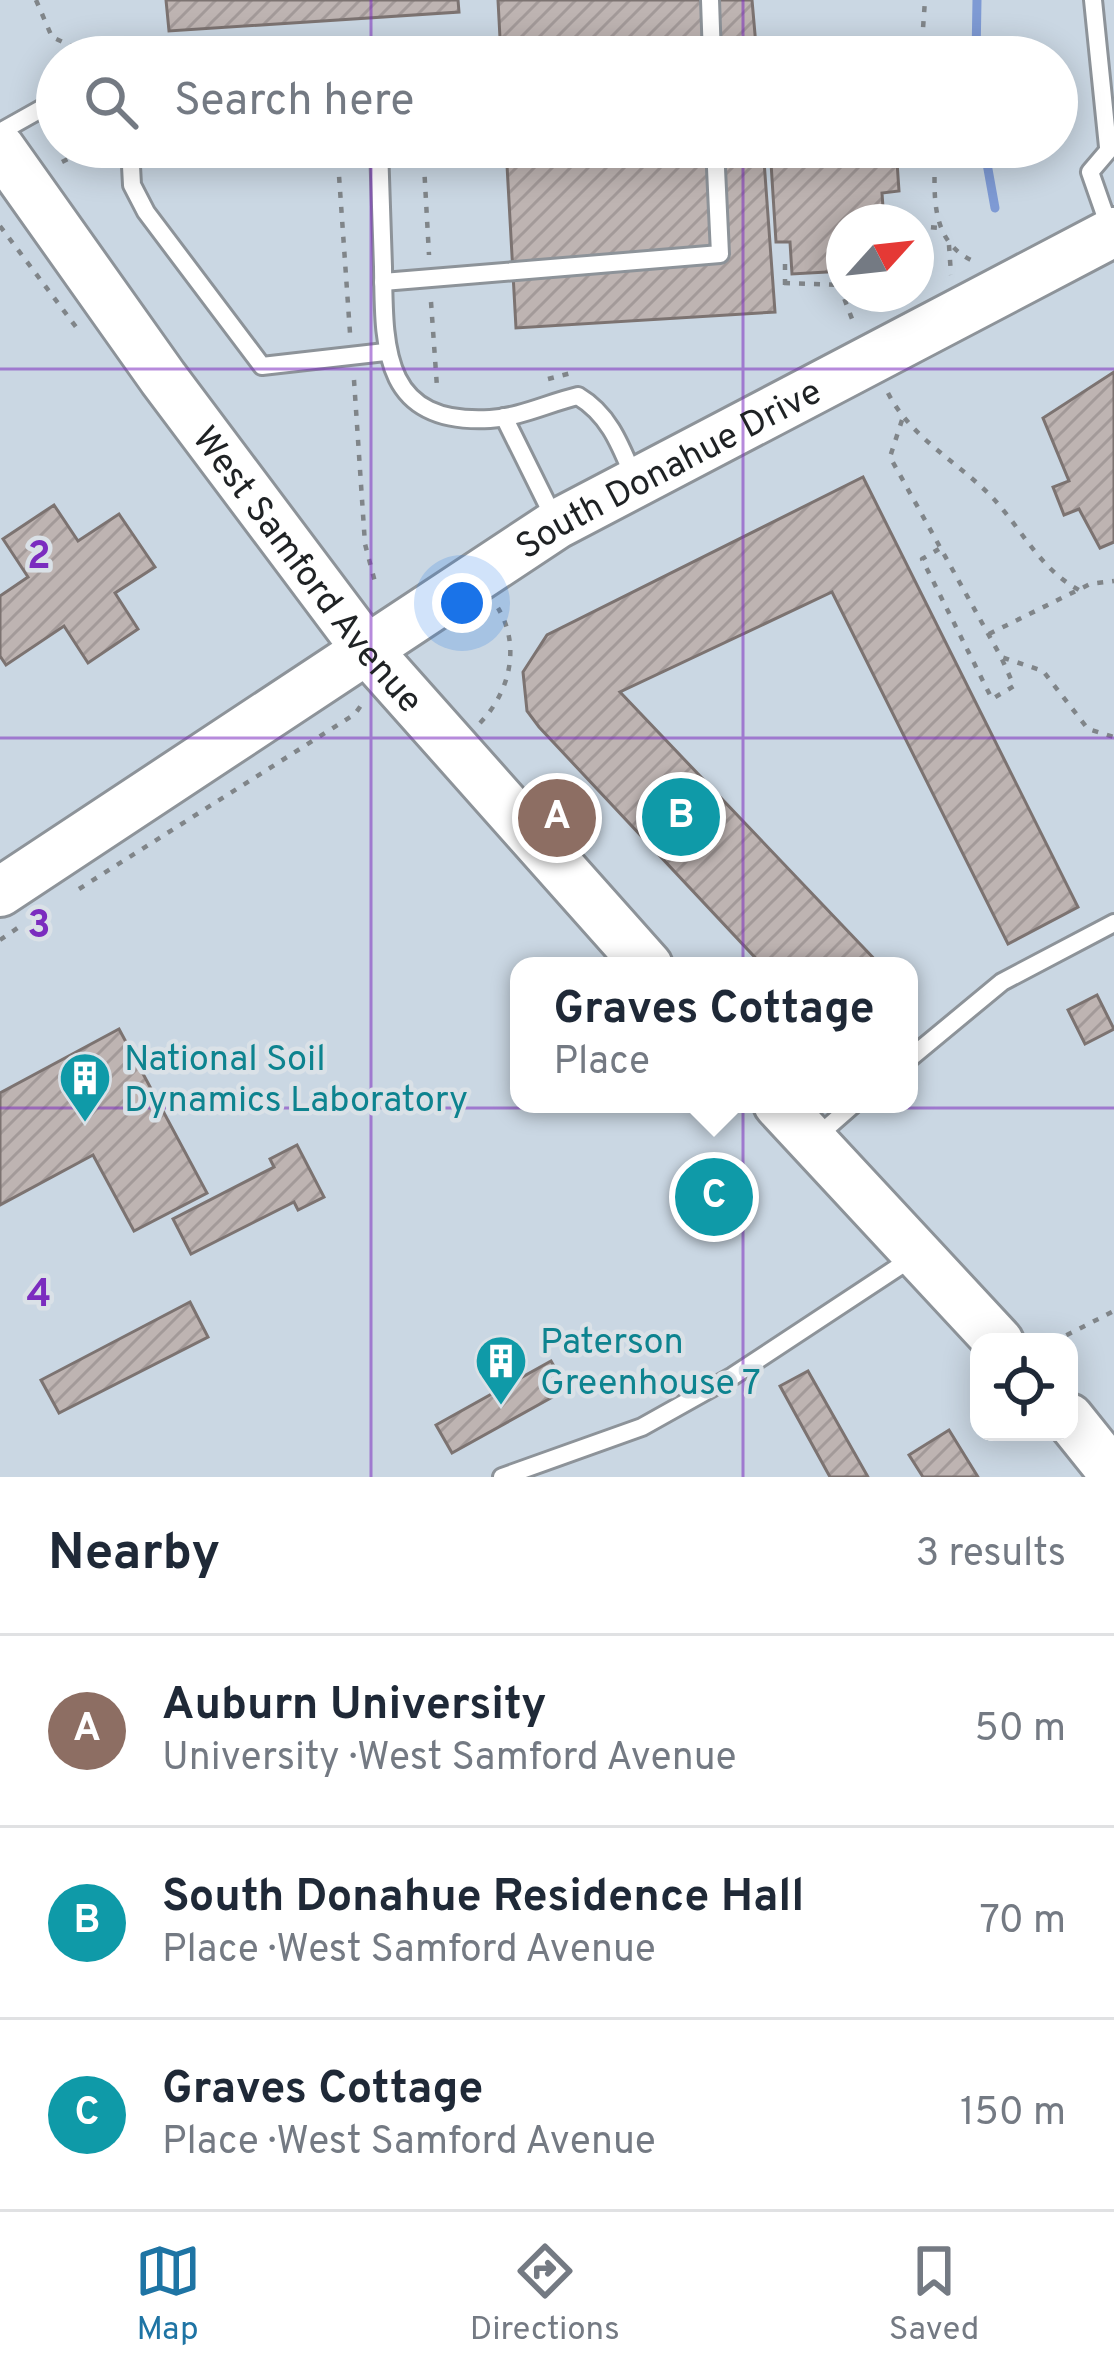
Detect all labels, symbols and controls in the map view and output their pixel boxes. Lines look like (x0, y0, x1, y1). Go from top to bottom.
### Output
search box (36, 36, 1078, 168)
icon: search (78, 69, 144, 135)
text: Search here (174, 74, 414, 131)
north arrow (826, 204, 934, 312)
street label: South Donahue Drive (508, 370, 830, 572)
street label: West Samford Avenue (180, 419, 431, 724)
text: 2 (27, 534, 51, 583)
your location (432, 573, 492, 633)
pin: B (642, 772, 720, 862)
pin: A (518, 773, 596, 863)
text: 3 (27, 903, 51, 952)
popup (510, 957, 918, 1113)
text: Graves Cottage (553, 982, 875, 1039)
place label: National Soil Dynamics Laboratory (124, 1038, 468, 1125)
text: Place (553, 1039, 650, 1088)
building icon: National Soil Dynamics Laboratory (57, 1050, 113, 1124)
pin: C (675, 1152, 753, 1242)
text: 4 (26, 1272, 52, 1321)
place label: Paterson Greenhouse 7 (540, 1321, 761, 1408)
building icon: Paterson Greenhouse 7 (473, 1333, 529, 1407)
map controls (970, 1333, 1078, 1441)
button: locate (970, 1333, 1078, 1441)
text: Nearby (48, 1523, 220, 1588)
text: 3 results (916, 1531, 1066, 1580)
text: Auburn University (162, 1678, 547, 1735)
text: A (73, 1706, 101, 1755)
text: 50 m (975, 1706, 1066, 1755)
text: University · West Samford Avenue (162, 1735, 737, 1784)
text: South Donahue Residence Hall (162, 1870, 804, 1927)
text: B (74, 1898, 100, 1947)
text: 70 m (980, 1898, 1066, 1947)
text: Place · West Samford Avenue (162, 1927, 656, 1976)
text: Graves Cottage (162, 2062, 483, 2119)
text: C (75, 2090, 99, 2139)
text: 150 m (960, 2090, 1066, 2139)
text: Place · West Samford Avenue (162, 2119, 656, 2168)
tab: Map (135, 2238, 201, 2352)
tab: Directions (470, 2238, 620, 2352)
tab: Saved (889, 2238, 979, 2352)

